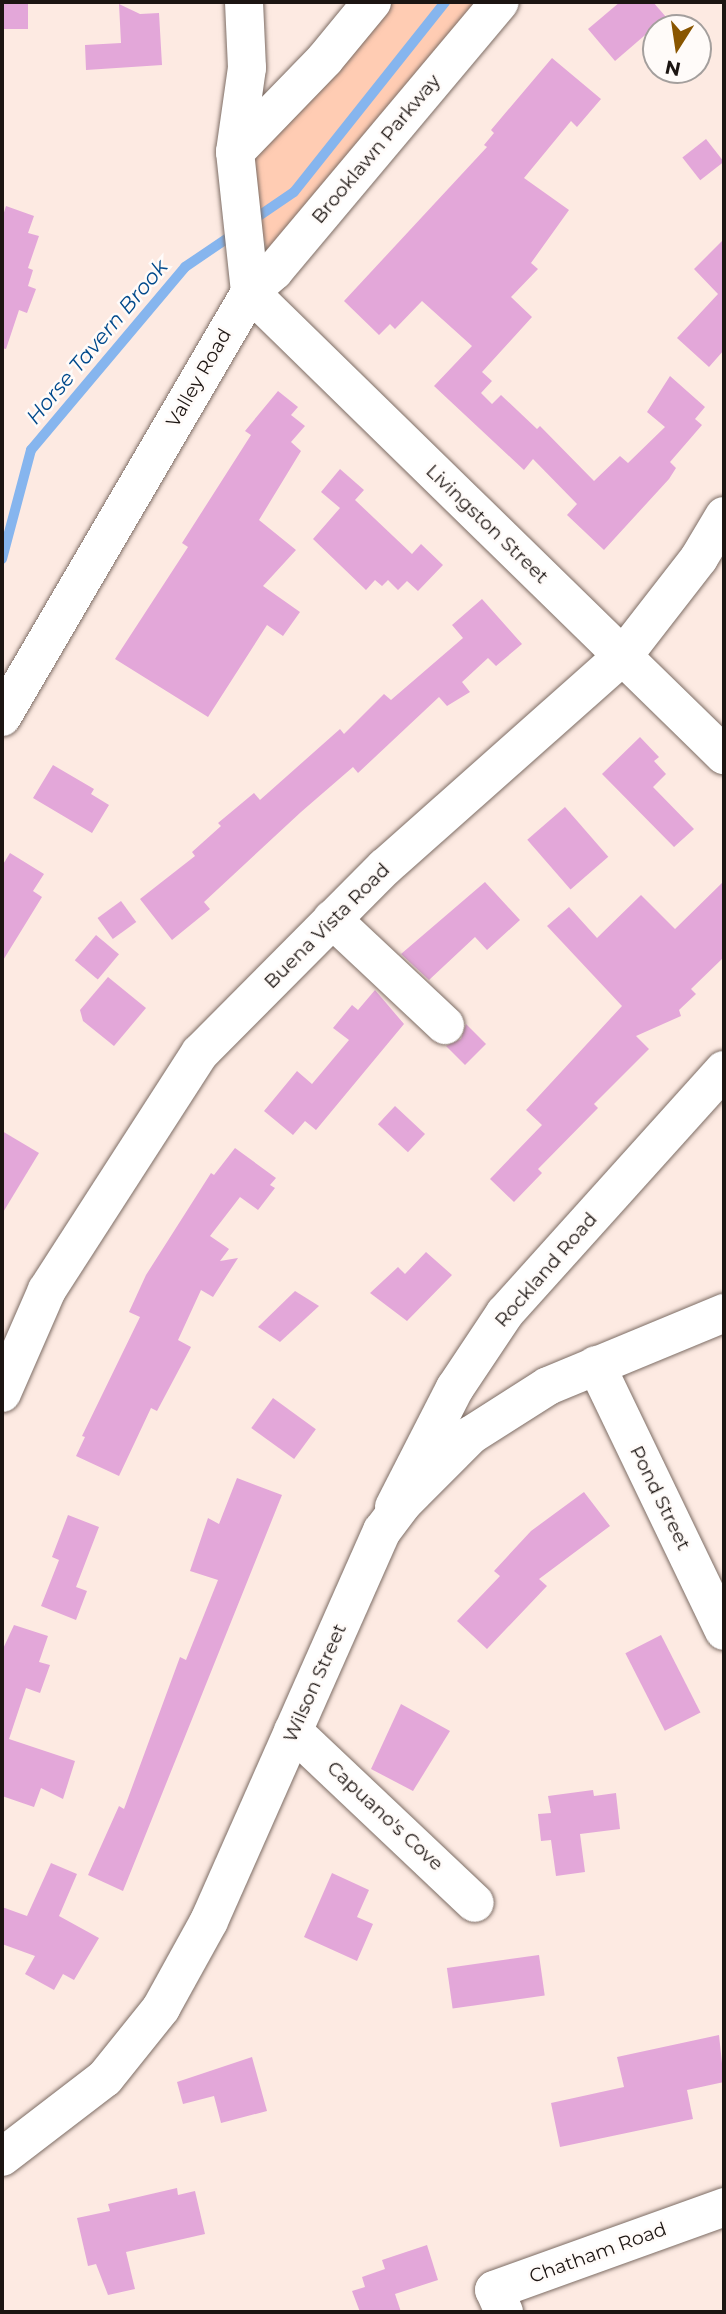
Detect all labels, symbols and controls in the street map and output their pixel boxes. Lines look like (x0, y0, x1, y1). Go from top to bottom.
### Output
north arrow (642, 14, 712, 84)
text: N (663, 55, 683, 81)
street label: Brooklawn Parkway (307, 70, 445, 228)
water label: Horse Tavern Brook (21, 255, 173, 429)
street label: Valley Road (162, 325, 236, 431)
street label: Livingston Street (421, 460, 553, 588)
street label: Buena Vista Road (260, 859, 394, 993)
street label: Rockland Road (490, 1208, 602, 1332)
street label: Pond Street (625, 1442, 695, 1554)
street label: Wilson Street (279, 1620, 351, 1746)
street label: Capuano's Cove (322, 1756, 448, 1876)
street label: Chatham Road (526, 2218, 670, 2288)

